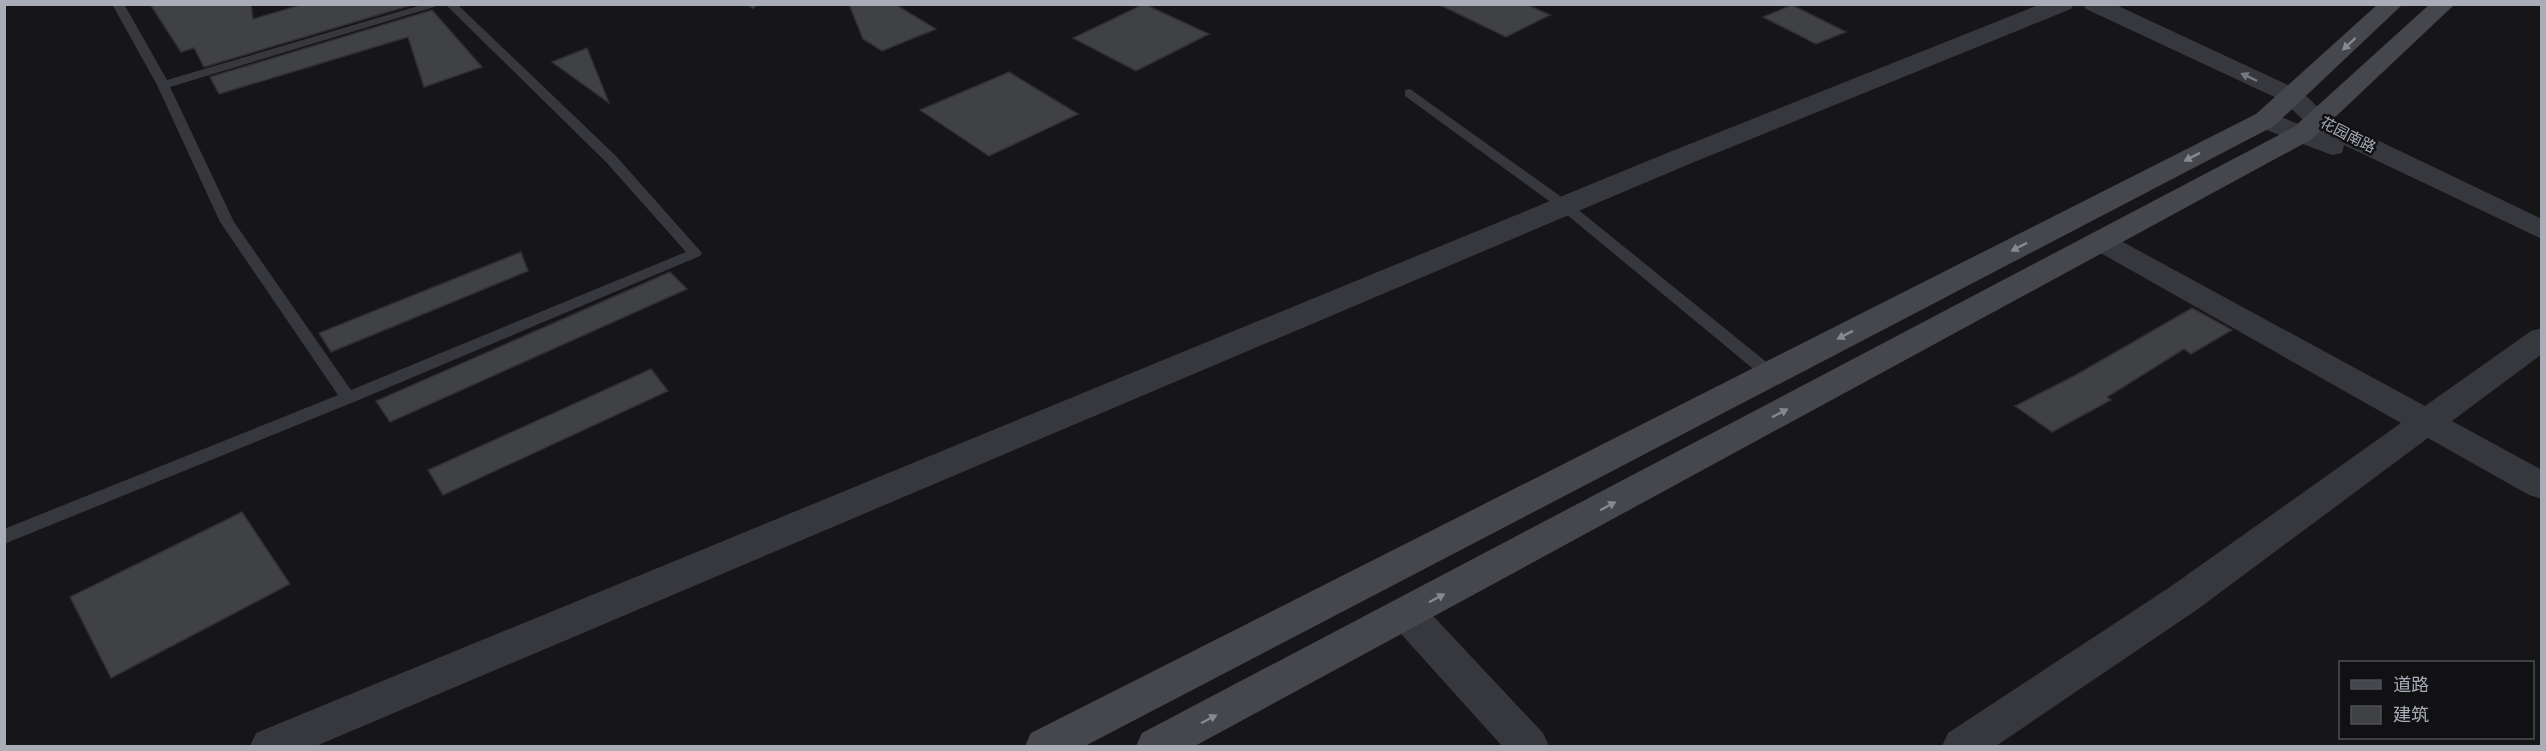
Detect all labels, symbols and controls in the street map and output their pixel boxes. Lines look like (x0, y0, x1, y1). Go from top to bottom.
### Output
one-way arrow (2341, 37, 2356, 51)
one-way arrow (2241, 72, 2258, 81)
street label: 花园南路 (2318, 114, 2378, 156)
one-way arrow (2183, 152, 2200, 162)
one-way arrow (2010, 242, 2027, 252)
one-way arrow (1836, 330, 1853, 340)
one-way arrow (1772, 408, 1789, 418)
one-way arrow (1600, 501, 1617, 511)
one-way arrow (1428, 593, 1445, 603)
legend (2339, 661, 2534, 739)
text: 道路 (2393, 675, 2429, 695)
text: 建筑 (2393, 705, 2429, 725)
one-way arrow (1201, 714, 1218, 724)

